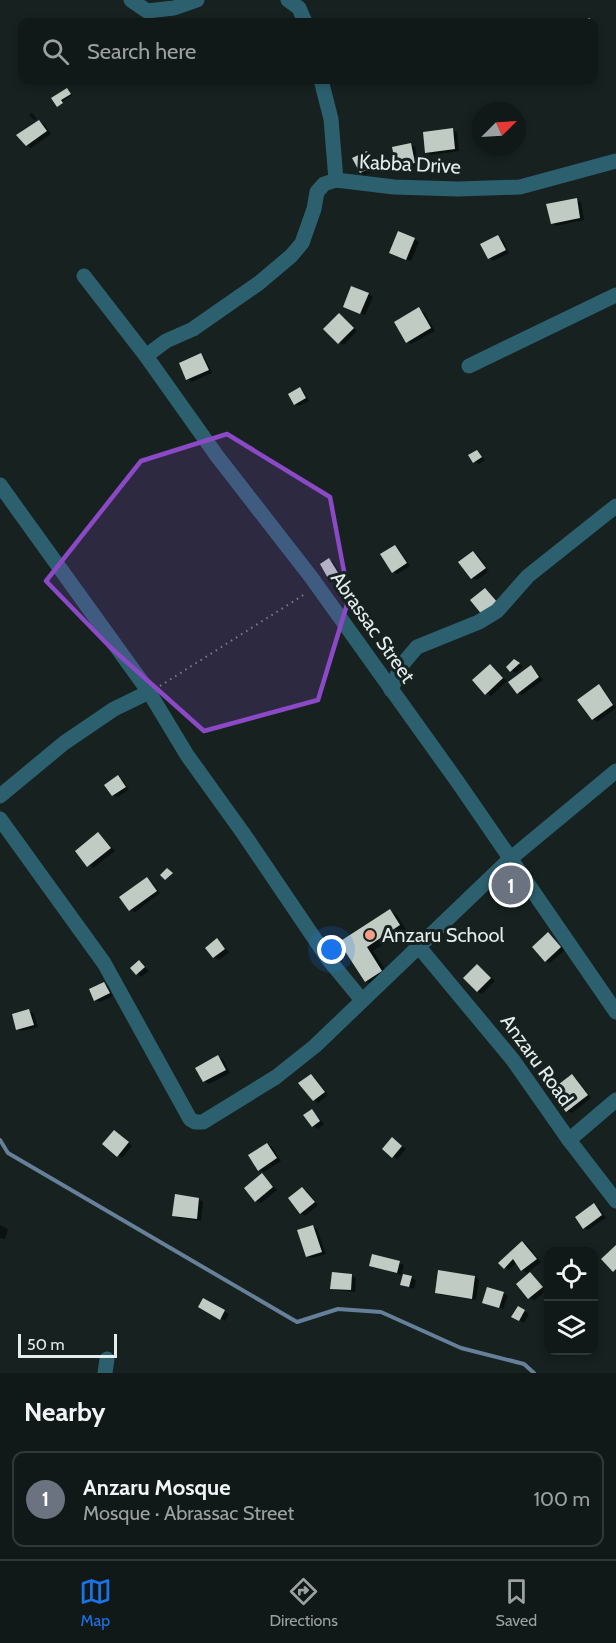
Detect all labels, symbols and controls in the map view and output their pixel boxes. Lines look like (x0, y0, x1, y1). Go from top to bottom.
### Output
search box (18, 18, 598, 84)
icon: search (39, 35, 72, 68)
text: Search here (87, 38, 196, 65)
north arrow (472, 102, 526, 156)
street label: Kabba Drive (358, 149, 462, 179)
street label: Abrassac Street (326, 567, 420, 687)
pin: 1 (492, 862, 530, 908)
place label: Anzaru School (382, 923, 504, 947)
marker: Anzaru School (363, 928, 377, 942)
your location (317, 935, 346, 964)
street label: Anzaru Road (496, 1010, 578, 1110)
map controls (544, 1247, 598, 1355)
button: locate (544, 1247, 598, 1301)
button: layers (544, 1301, 598, 1355)
scale bar (18, 1331, 117, 1358)
text: 50 m (27, 1335, 64, 1354)
text: Nearby (24, 1396, 105, 1428)
text: Anzaru Mosque (83, 1474, 231, 1501)
text: 1 (42, 1487, 49, 1511)
text: 100 m (534, 1487, 590, 1511)
text: Mosque · Abrassac Street (83, 1501, 294, 1525)
tab: Map (79, 1575, 112, 1630)
tab: Directions (270, 1575, 338, 1630)
tab: Saved (496, 1575, 537, 1630)

